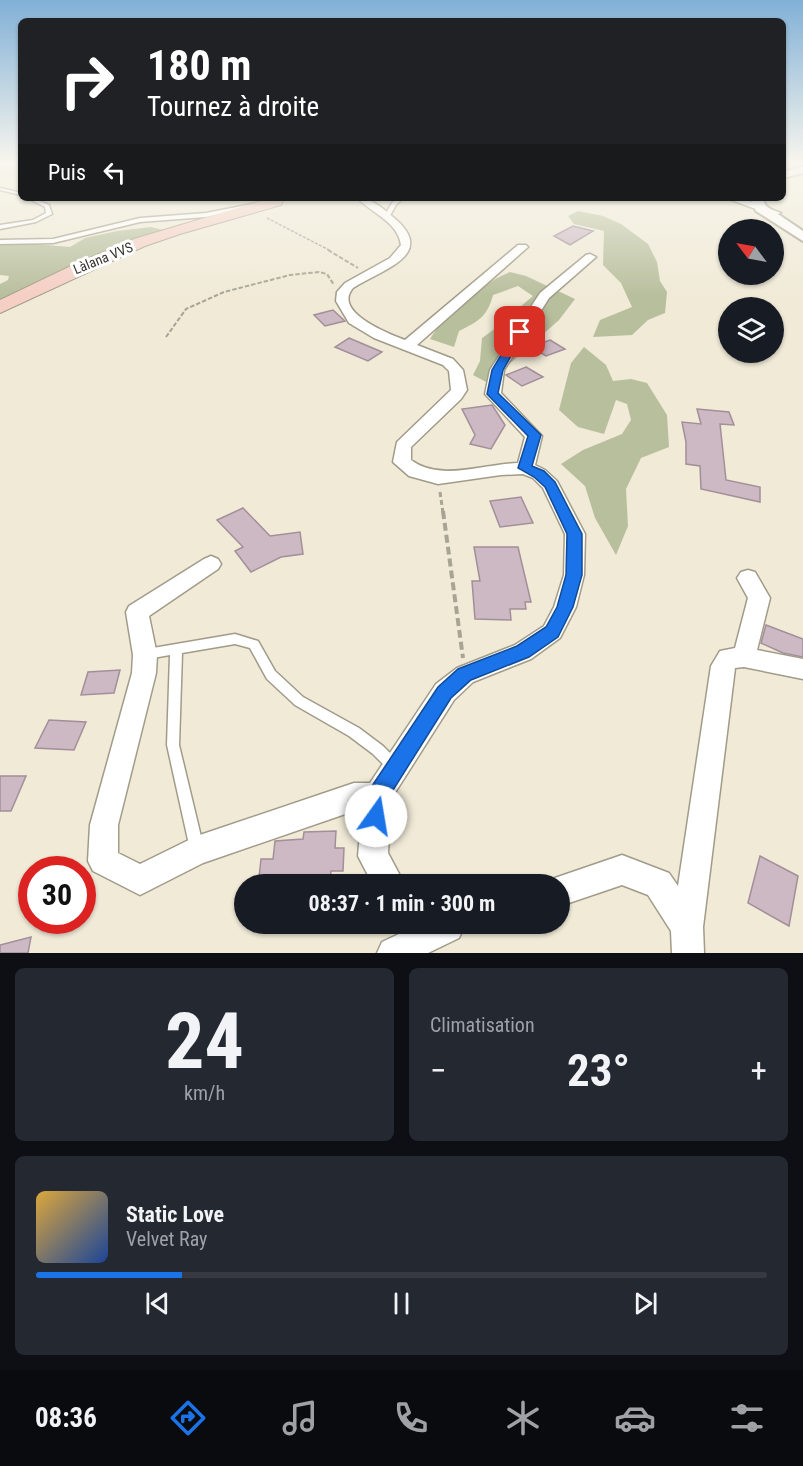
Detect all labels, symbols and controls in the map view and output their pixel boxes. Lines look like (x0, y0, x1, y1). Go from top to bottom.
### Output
text: 180 m (147, 41, 252, 90)
icon: right (48, 42, 126, 120)
text: Tournez à droite (147, 91, 319, 123)
icon: left (98, 156, 131, 189)
text: Puis (48, 160, 86, 185)
north arrow (718, 219, 784, 285)
map controls (718, 219, 784, 363)
street label: Làlana VVS (71, 239, 135, 277)
button: layers (718, 297, 784, 363)
pin (494, 306, 545, 357)
icon: arrive (503, 315, 536, 348)
position arrow (344, 784, 408, 848)
speed limit sign: 30 (18, 856, 96, 934)
text: 08:37 · 1 min · 300 m (309, 891, 495, 916)
text: 24 (165, 996, 244, 1087)
text: Climatisation (430, 1013, 535, 1037)
text: 23° (567, 1044, 630, 1097)
text: − (430, 1051, 447, 1090)
text: + (751, 1051, 767, 1090)
text: km/h (184, 1081, 225, 1105)
text: Static Love (126, 1202, 224, 1227)
text: Velvet Ray (126, 1227, 207, 1251)
icon: previous (141, 1287, 174, 1320)
icon: pause (385, 1287, 418, 1320)
icon: next (629, 1287, 662, 1320)
icon: directions (167, 1397, 209, 1439)
icon: music (279, 1397, 321, 1439)
icon: phone (390, 1397, 432, 1439)
icon: climate (502, 1397, 544, 1439)
icon: car (614, 1397, 656, 1439)
icon: filters (726, 1397, 768, 1439)
text: 08:36 (35, 1402, 97, 1434)

